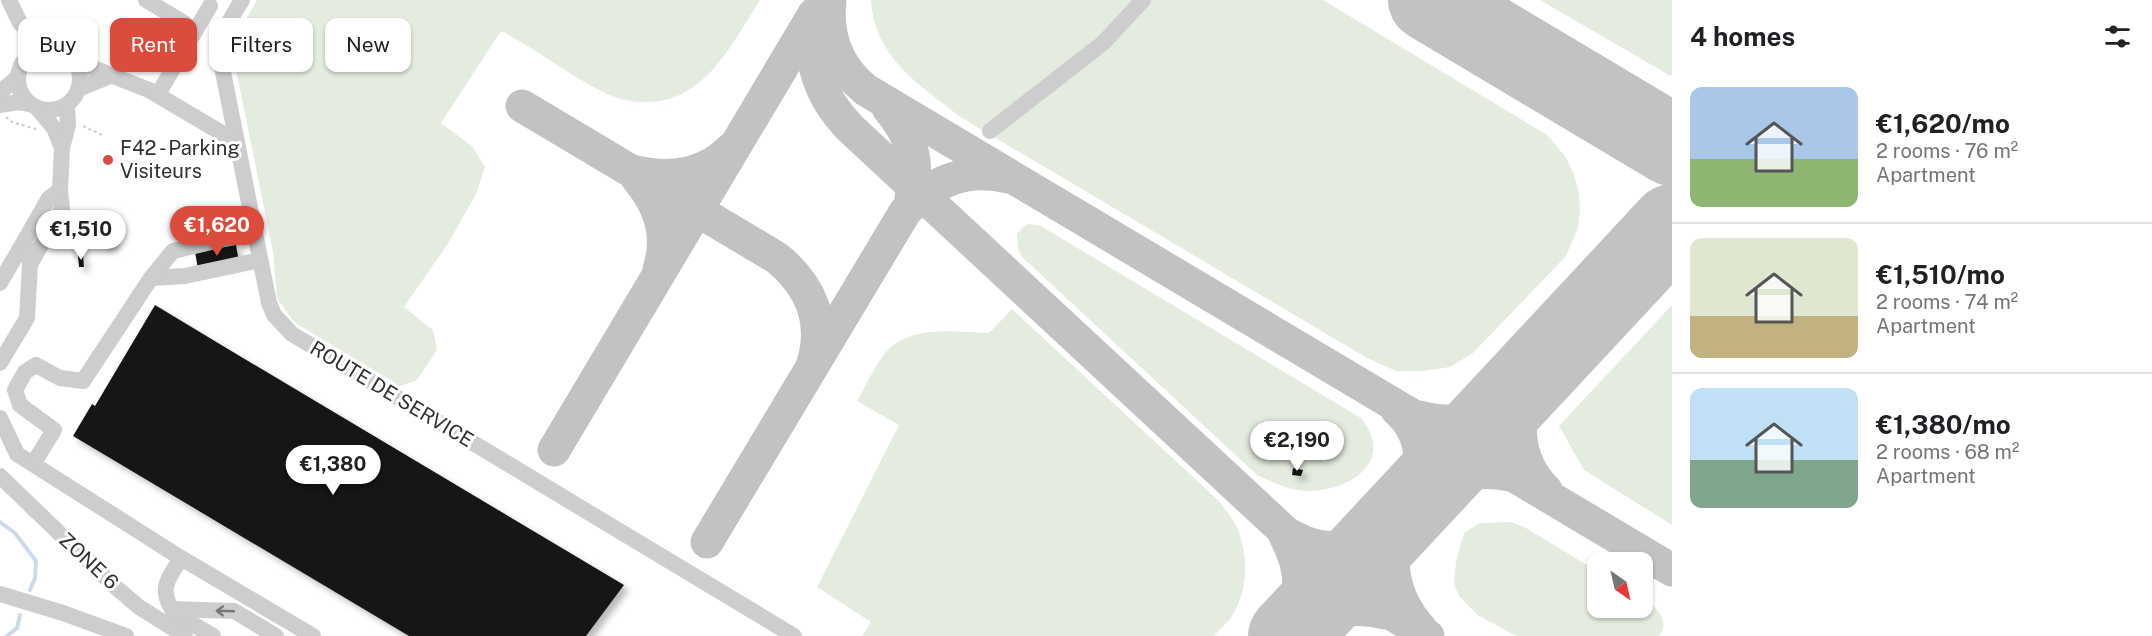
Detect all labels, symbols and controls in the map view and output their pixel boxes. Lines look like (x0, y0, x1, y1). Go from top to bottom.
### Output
chip: Buy (18, 18, 98, 72)
chip: Rent (110, 18, 197, 72)
chip: Filters (209, 18, 313, 72)
chip: New (325, 18, 411, 72)
icon: filters (2101, 20, 2134, 53)
text: 4 homes (1690, 21, 1795, 52)
text: €1,620/mo (1876, 108, 2010, 139)
icon: home (1738, 111, 1810, 183)
place label: F42 - Parking Visiteurs (120, 136, 240, 183)
text: 2 rooms · 76 m² (1876, 139, 2018, 163)
marker: F42 - Parking Visiteurs (101, 153, 115, 167)
text: Apartment (1876, 163, 1976, 187)
pin: €1,620 (168, 206, 266, 257)
pin: €1,510 (32, 210, 130, 261)
text: €1,620 (184, 213, 250, 237)
text: €1,510 (50, 217, 112, 241)
text: €1,510/mo (1876, 259, 2005, 290)
icon: home (1738, 262, 1810, 334)
text: 2 rooms · 74 m² (1876, 290, 2018, 314)
text: Apartment (1876, 314, 1976, 338)
street label: ROUTE DE SERVICE (306, 336, 478, 452)
text: €1,380/mo (1876, 409, 2011, 440)
icon: home (1738, 412, 1810, 484)
pin: €2,190 (1248, 421, 1346, 472)
text: €2,190 (1264, 428, 1330, 452)
text: 2 rooms · 68 m² (1876, 440, 2019, 464)
pin: €1,380 (284, 445, 382, 496)
text: €1,380 (300, 452, 366, 476)
text: Apartment (1876, 464, 1976, 488)
street label: ZONE 6 (54, 528, 124, 594)
north arrow (1587, 552, 1653, 618)
map controls (1587, 552, 1653, 618)
one-way arrow (215, 606, 235, 617)

